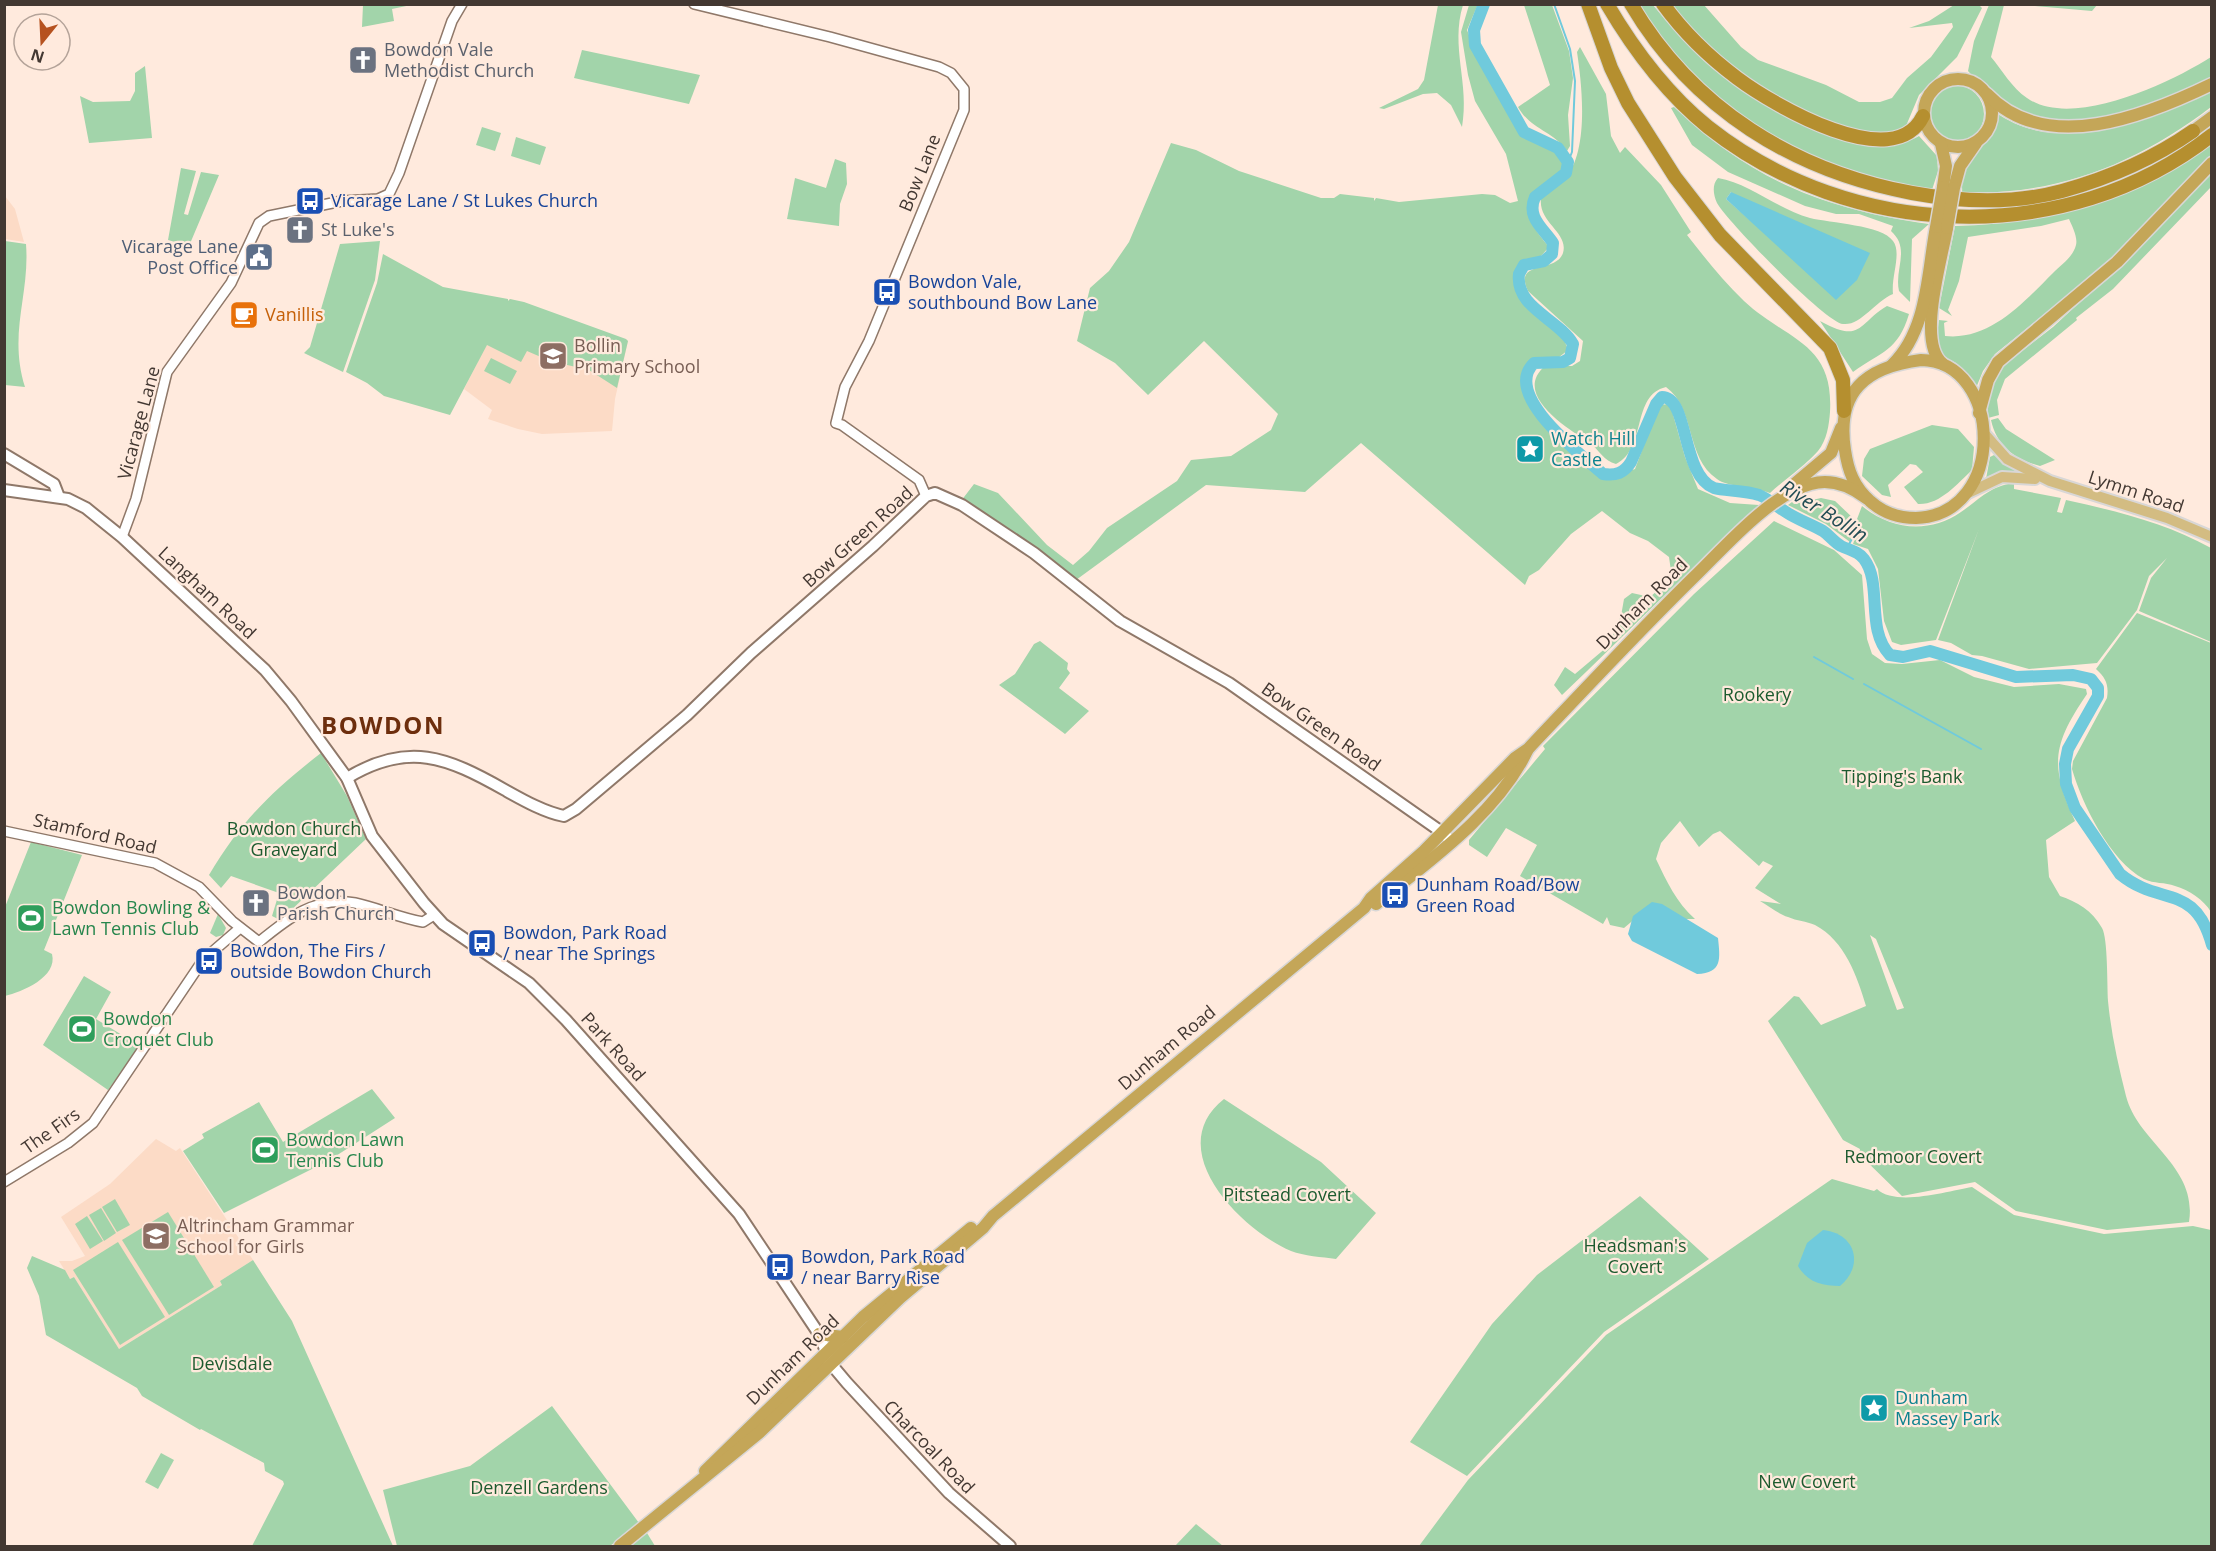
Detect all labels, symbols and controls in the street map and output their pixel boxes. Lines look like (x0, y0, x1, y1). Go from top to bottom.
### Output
north arrow (12, 12, 72, 72)
place label: Bowdon Vale Methodist Church (384, 37, 534, 82)
text: N (28, 44, 47, 69)
church icon: Bowdon Vale Methodist Church (347, 44, 379, 76)
street label: Bow Lane (893, 130, 945, 215)
bus stop icon: Vicarage Lane / St Lukes Church (294, 185, 326, 217)
place label: Vicarage Lane / St Lukes Church (331, 188, 598, 212)
church icon: St Luke's (284, 214, 316, 246)
place label: St Luke's (321, 217, 395, 241)
place label: Vicarage Lane Post Office (122, 234, 238, 279)
public building icon: Vicarage Lane Post Office (243, 241, 275, 273)
place label: Bowdon Vale, southbound Bow Lane (908, 269, 1097, 314)
bus stop icon: Bowdon Vale, southbound Bow Lane (871, 276, 903, 308)
cafe icon: Vanillis (228, 299, 260, 331)
place label: Vanillis (265, 302, 324, 326)
place label: Bollin Primary School (574, 333, 700, 378)
school or university icon: Bollin Primary School (537, 340, 569, 372)
street label: Vicarage Lane (111, 363, 165, 482)
place label: Watch Hill Castle (1551, 426, 1635, 471)
place icon: Watch Hill Castle (1514, 433, 1546, 465)
street label: Lymm Road (2085, 464, 2187, 518)
water label: River Bollin (1775, 473, 1873, 548)
street label: Bow Green Road (797, 480, 918, 592)
street label: Langham Road (154, 541, 262, 644)
street label: Dunham Road (1590, 552, 1692, 654)
street label: Bow Green Road (1257, 676, 1386, 776)
park label: Rookery (1723, 682, 1792, 706)
district label: BOWDON (321, 708, 445, 741)
park label: Tipping's Bank (1841, 764, 1963, 788)
street label: Stamford Road (31, 807, 159, 859)
park label: Bowdon Church Graveyard (227, 816, 361, 861)
place label: Dunham Road/Bow Green Road (1416, 872, 1580, 917)
bus stop icon: Dunham Road/Bow Green Road (1379, 879, 1411, 911)
place label: Bowdon Parish Church (277, 880, 394, 925)
church icon: Bowdon Parish Church (240, 887, 272, 919)
place label: Bowdon Bowling & Lawn Tennis Club (52, 895, 211, 940)
sports icon: Bowdon Bowling & Lawn Tennis Club (15, 902, 47, 934)
place label: Bowdon, Park Road / near The Springs (503, 920, 667, 965)
bus stop icon: Bowdon, Park Road / near The Springs (466, 927, 498, 959)
place label: Bowdon, The Firs / outside Bowdon Church (230, 938, 432, 983)
bus stop icon: Bowdon, The Firs / outside Bowdon Church (193, 945, 225, 977)
street label: Dunham Road (1112, 999, 1220, 1095)
place label: Bowdon Croquet Club (103, 1006, 214, 1051)
street label: Park Road (576, 1007, 651, 1086)
sports icon: Bowdon Croquet Club (66, 1013, 98, 1045)
street label: The Firs (17, 1102, 84, 1159)
place label: Bowdon Lawn Tennis Club (286, 1127, 404, 1172)
sports icon: Bowdon Lawn Tennis Club (249, 1134, 281, 1166)
park label: Redmoor Covert (1844, 1144, 1982, 1168)
park label: Pitstead Covert (1223, 1182, 1351, 1206)
place label: Altrincham Grammar School for Girls (177, 1213, 355, 1258)
school or university icon: Altrincham Grammar School for Girls (140, 1220, 172, 1252)
park label: Headsman's Covert (1583, 1233, 1687, 1278)
place label: Bowdon, Park Road / near Barry Rise (801, 1244, 965, 1289)
bus stop icon: Bowdon, Park Road / near Barry Rise (764, 1251, 796, 1283)
street label: Dunham Road (741, 1309, 844, 1410)
park label: Devisdale (192, 1351, 272, 1375)
place label: Dunham Massey Park (1895, 1385, 2000, 1430)
place icon: Dunham Massey Park (1858, 1392, 1890, 1424)
street label: Charcoal Road (879, 1394, 981, 1498)
park label: New Covert (1758, 1469, 1856, 1493)
park label: Denzell Gardens (470, 1475, 608, 1499)

